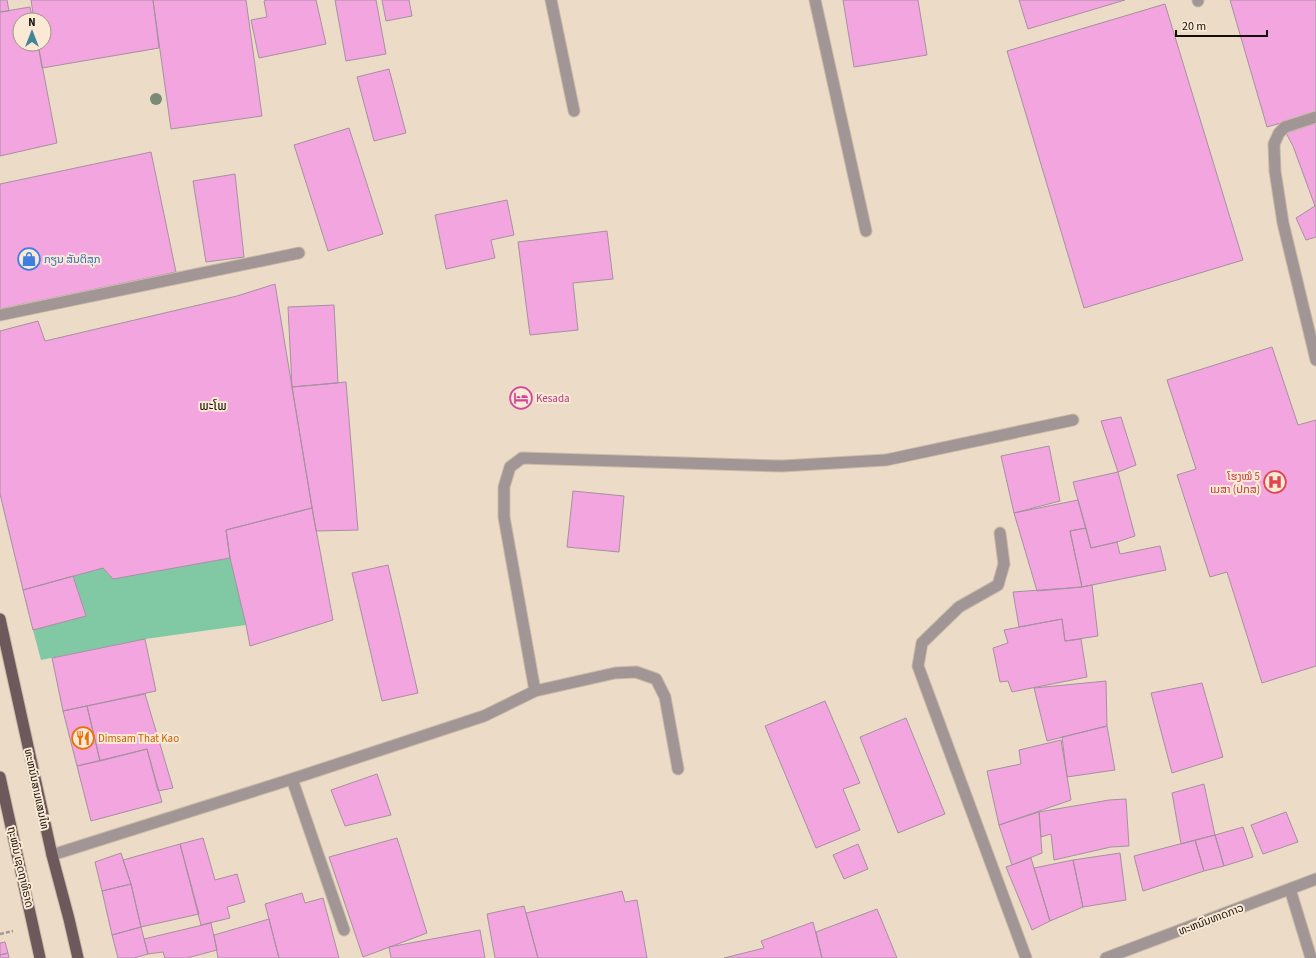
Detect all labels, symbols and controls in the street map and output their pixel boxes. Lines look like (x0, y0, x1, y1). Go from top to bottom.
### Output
north arrow (12, 12, 52, 52)
scale bar (1176, 12, 1267, 38)
text: N (28, 15, 36, 30)
text: 20 m (1182, 18, 1206, 35)
shop icon: ກຽນ ສັນຕິສຸກ (16, 246, 42, 272)
place label: ກຽນ ສັນຕິສຸກ (44, 252, 101, 267)
hotel icon: Kesada (508, 385, 534, 411)
place label: Kesada (536, 391, 570, 406)
district label: ພະໂພ (199, 397, 227, 415)
place label: ໂຮງໝໍ 5 ເມສາ (ປກສ) (1210, 469, 1260, 497)
hospital icon: ໂຮງໝໍ 5 ເມສາ (ປກສ) (1262, 469, 1288, 495)
restaurant icon: Dimsam That Kao (70, 725, 96, 751)
place label: Dimsam That Kao (98, 731, 179, 746)
street label: ທະຫນົນສາມແສນໄທ (21, 748, 52, 831)
street label: ຖະໜົນ ເຊດຖາທິຣາດ (4, 825, 37, 909)
street label: ທະຫນົນທາດກາວ (1176, 900, 1246, 939)

